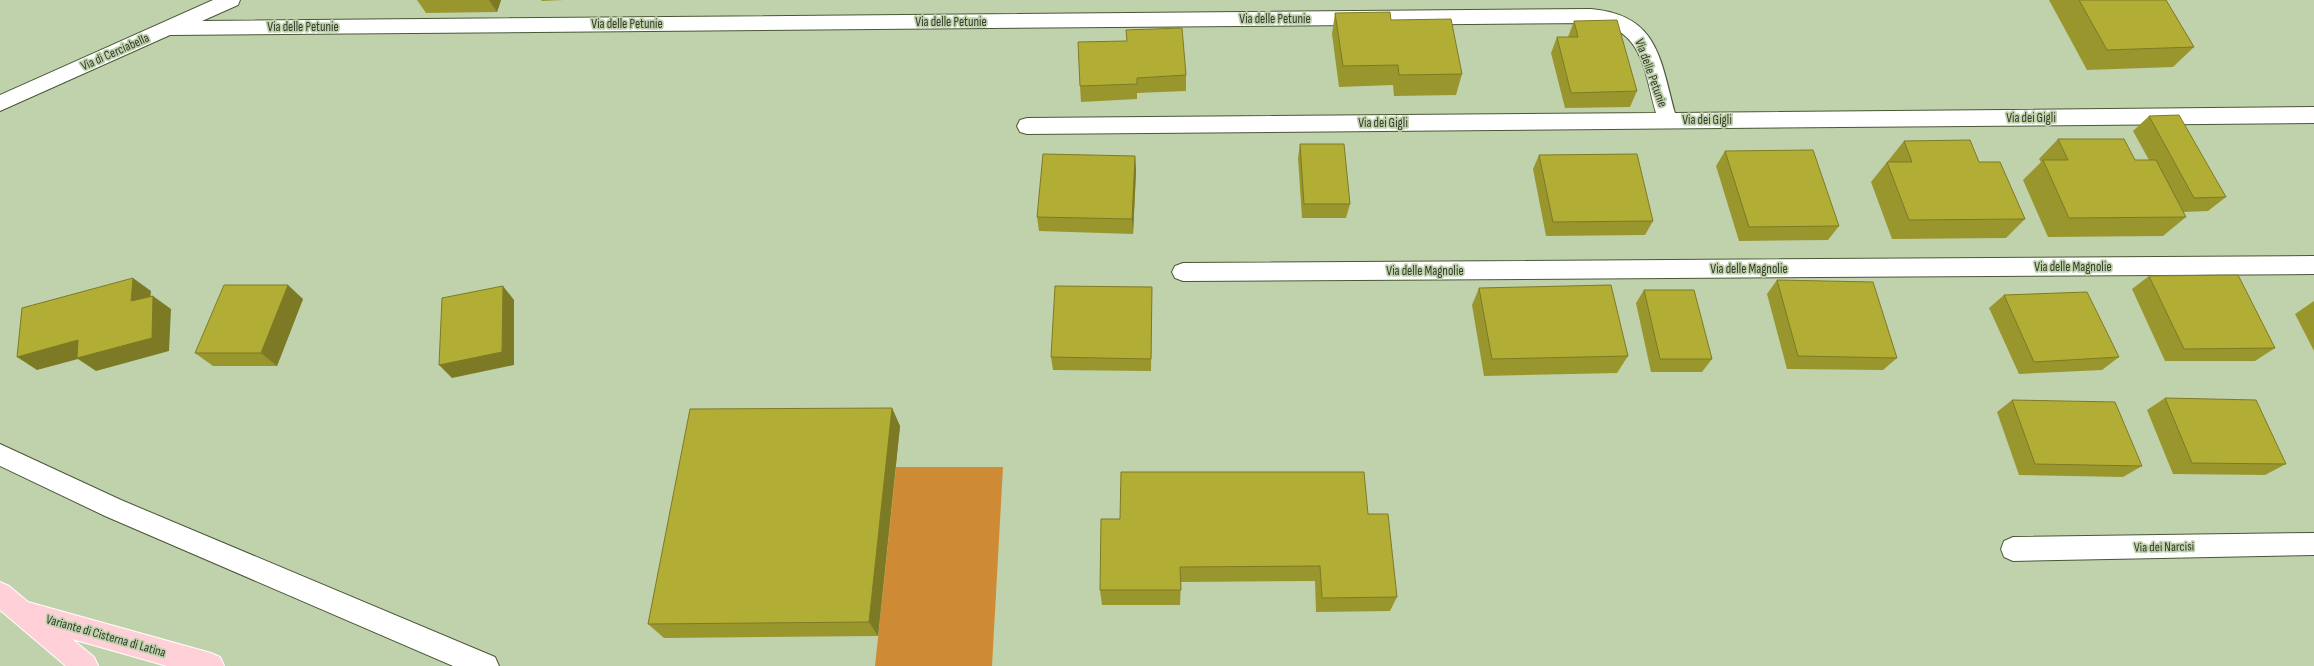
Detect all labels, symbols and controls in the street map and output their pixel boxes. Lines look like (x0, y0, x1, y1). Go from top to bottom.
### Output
street label: Via delle Petunie (1239, 11, 1311, 27)
street label: Via delle Petunie (915, 14, 987, 30)
street label: Via delle Petunie (591, 16, 663, 32)
street label: Via delle Petunie (267, 19, 339, 35)
street label: Via di Cerciabella (78, 30, 152, 74)
street label: Via delle Petunie (1631, 37, 1671, 109)
street label: Via dei Gigli (2006, 110, 2056, 126)
street label: Via dei Gigli (1682, 112, 1732, 128)
street label: Via dei Gigli (1358, 115, 1408, 131)
street label: Via delle Magnolie (2034, 259, 2112, 275)
street label: Via delle Magnolie (1710, 261, 1788, 277)
street label: Via delle Magnolie (1386, 263, 1464, 279)
street label: Via dei Narcisi (2134, 538, 2194, 556)
street label: Variante di Cisterna di Latina (44, 611, 168, 661)

